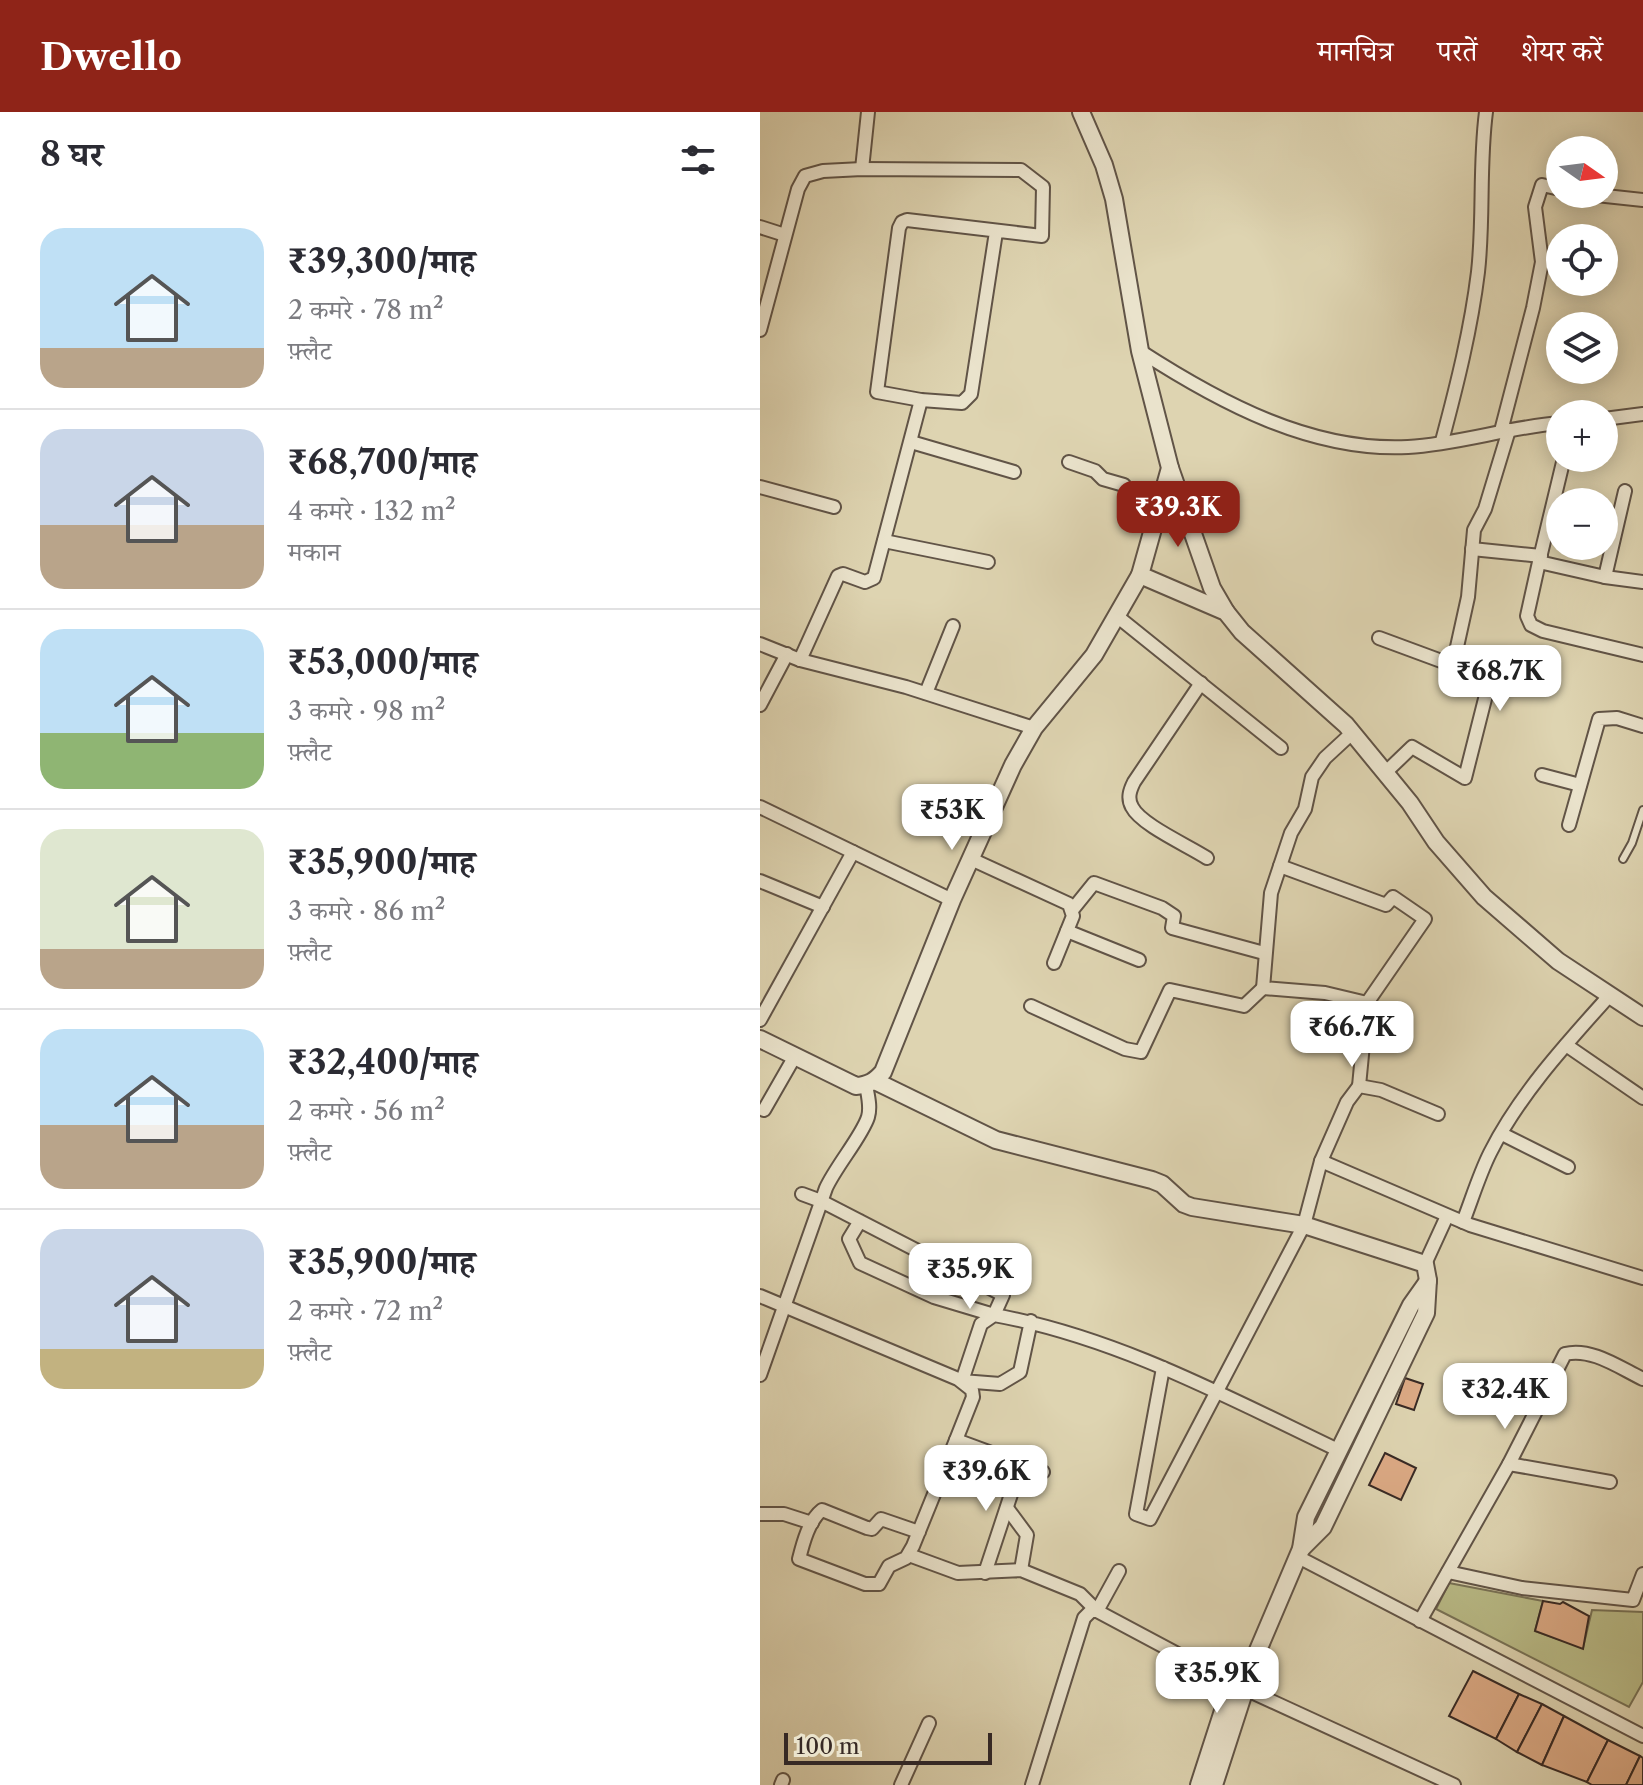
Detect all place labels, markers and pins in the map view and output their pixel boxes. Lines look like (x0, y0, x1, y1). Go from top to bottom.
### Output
pin: ₹39.3K (1113, 481, 1243, 549)
pin: ₹68.7K (1435, 645, 1565, 713)
pin: ₹53K (905, 784, 999, 852)
pin: ₹66.7K (1287, 1001, 1417, 1069)
pin: ₹35.9K (905, 1243, 1035, 1311)
pin: ₹32.4K (1440, 1363, 1570, 1431)
pin: ₹39.6K (921, 1445, 1051, 1513)
pin: ₹35.9K (1152, 1647, 1282, 1715)

